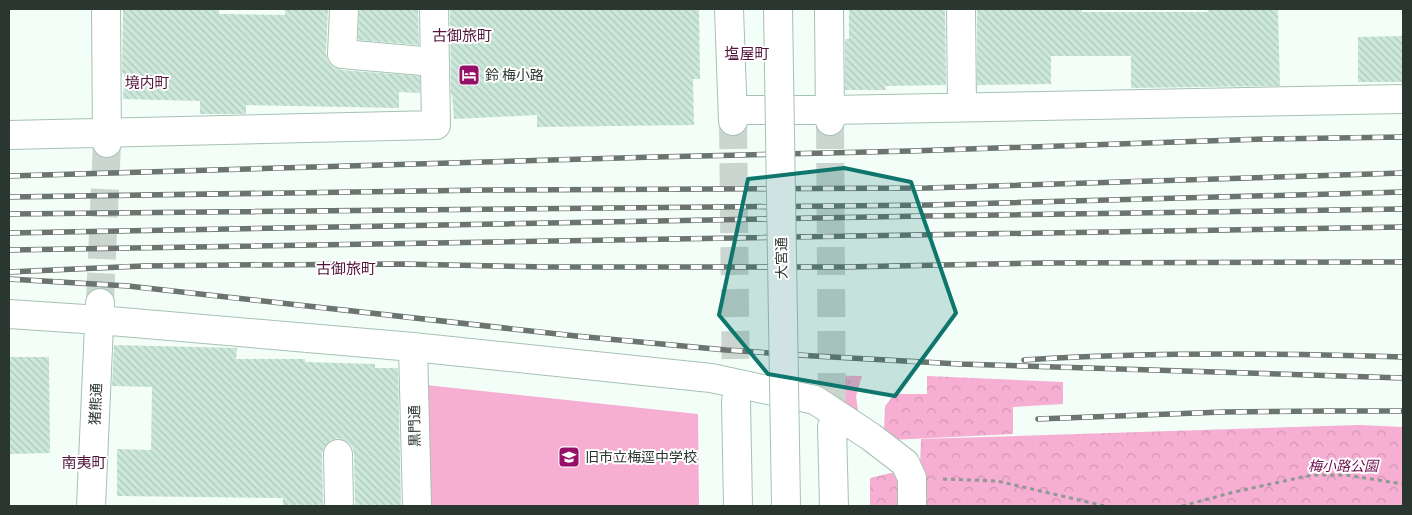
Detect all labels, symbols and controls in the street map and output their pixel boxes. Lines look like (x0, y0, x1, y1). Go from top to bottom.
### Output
district label: 古御旅町 (432, 27, 492, 45)
district label: 塩屋町 (724, 45, 770, 63)
hotel icon: 鈴 梅小路 (457, 63, 481, 87)
place label: 鈴 梅小路 (485, 67, 544, 84)
district label: 境内町 (124, 74, 170, 92)
street label: 大宮通 (773, 237, 791, 279)
district label: 古御旅町 (316, 260, 376, 278)
street label: 猪熊通 (86, 383, 106, 425)
street label: 黒門通 (406, 405, 424, 447)
school or university icon: 旧市立梅逕中学校 (557, 445, 581, 469)
place label: 旧市立梅逕中学校 (585, 449, 697, 466)
district label: 南夷町 (61, 454, 107, 472)
park label: 梅小路公園 (1308, 458, 1380, 475)

